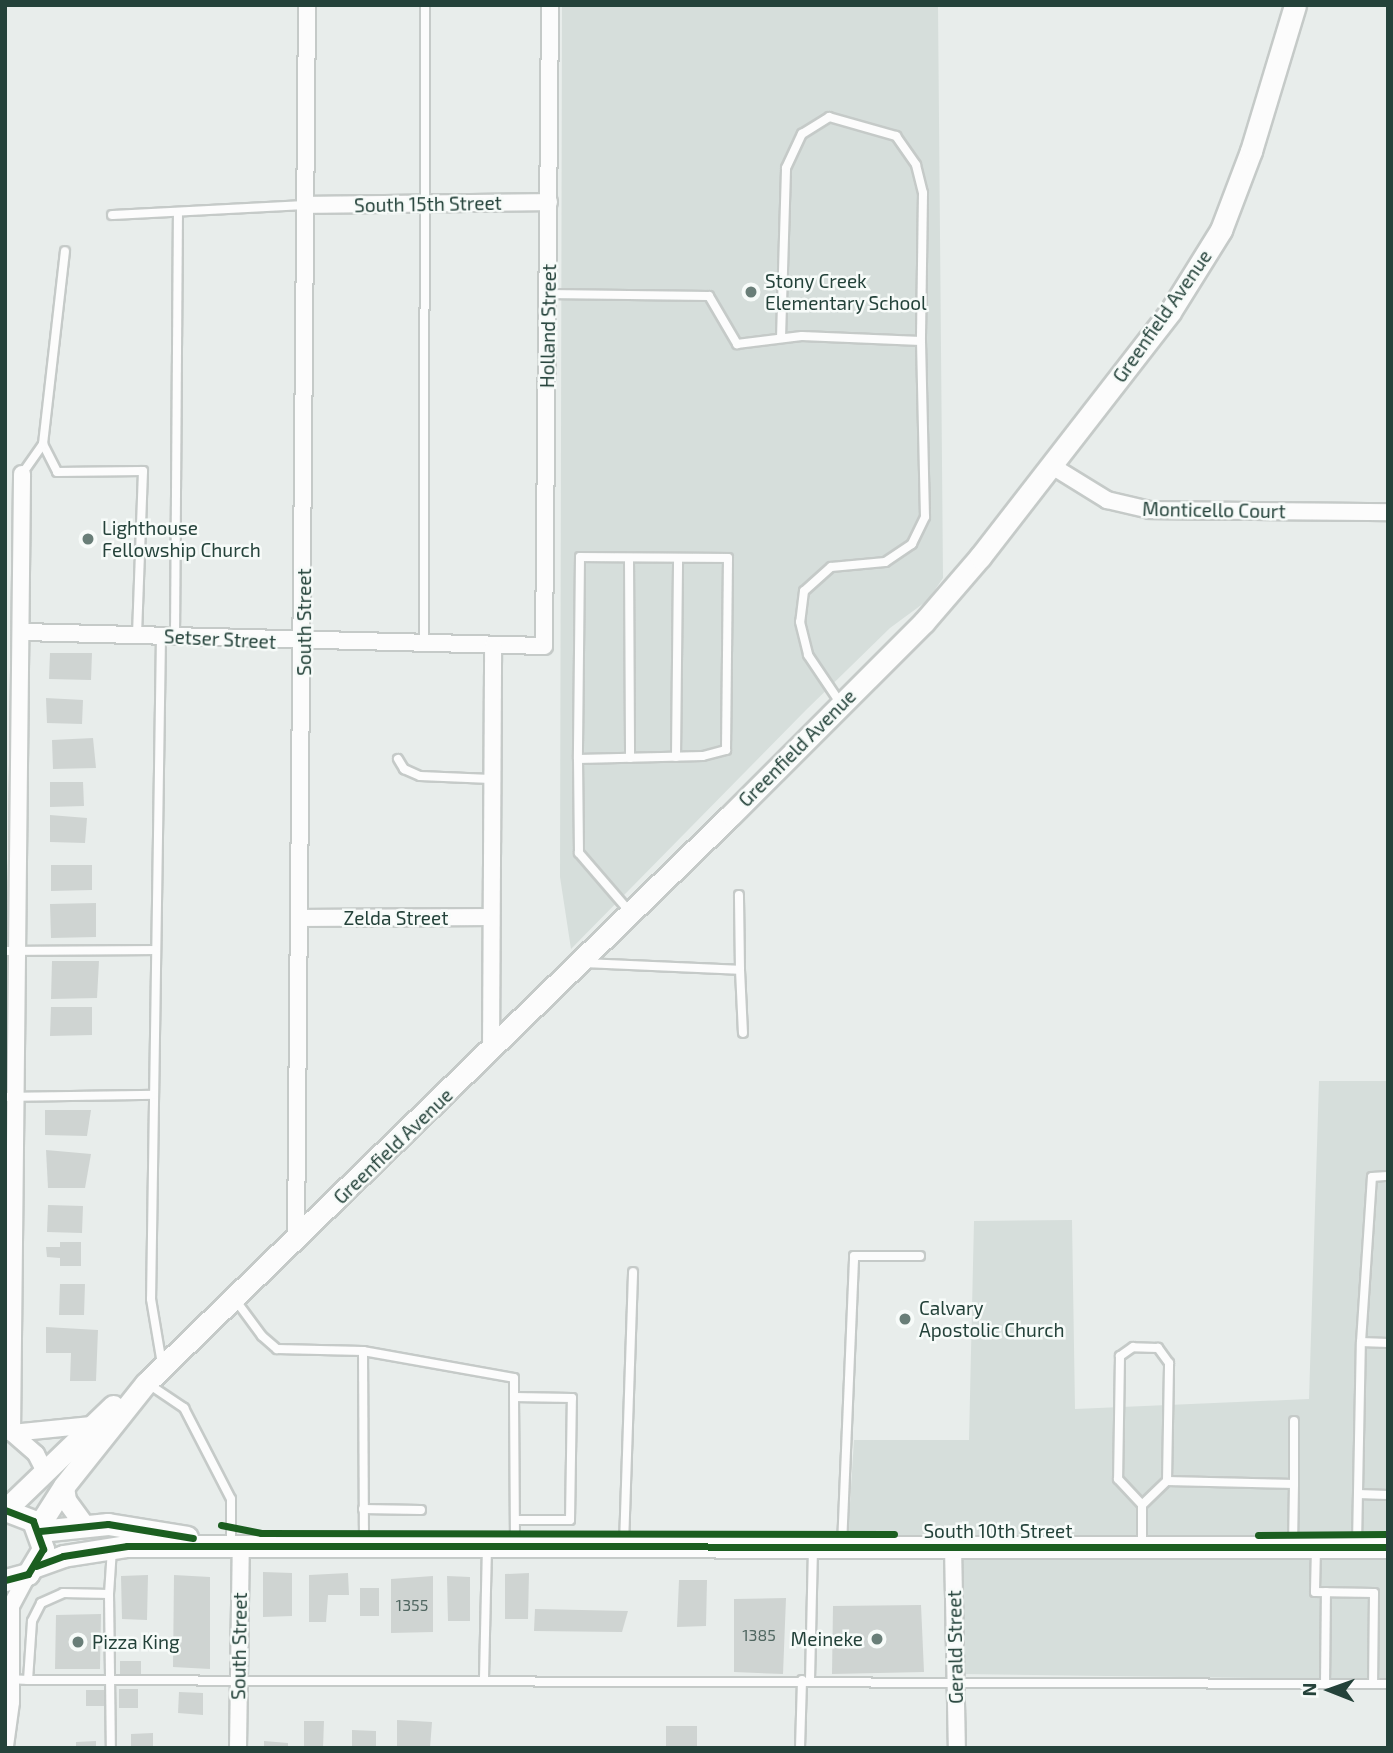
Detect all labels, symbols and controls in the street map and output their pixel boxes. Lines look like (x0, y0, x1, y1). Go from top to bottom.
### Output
street label: South 15th Street (354, 191, 502, 217)
street label: Greenfield Avenue (1108, 245, 1216, 387)
street label: Holland Street (536, 264, 560, 388)
place label: Stony Creek Elementary School (765, 270, 927, 314)
marker: Stony Creek Elementary School (743, 284, 759, 300)
street label: Monticello Court (1142, 497, 1286, 523)
place label: Lighthouse Fellowship Church (102, 517, 261, 561)
marker: Lighthouse Fellowship Church (80, 531, 96, 547)
street label: South Street (293, 568, 315, 676)
street label: Setser Street (163, 625, 277, 653)
street label: Greenfield Avenue (733, 684, 861, 812)
street label: Zelda Street (344, 907, 448, 929)
street label: Greenfield Avenue (329, 1083, 457, 1209)
place label: Calvary Apostolic Church (919, 1297, 1065, 1341)
marker: Calvary Apostolic Church (897, 1311, 913, 1327)
street label: South 10th Street (923, 1520, 1073, 1542)
street label: Gerald Street (943, 1590, 967, 1704)
street label: South Street (227, 1592, 251, 1700)
house number: 1355 (396, 1595, 428, 1615)
house number: 1385 (742, 1625, 776, 1645)
place label: Meineke (791, 1628, 863, 1650)
place label: Pizza King (92, 1631, 180, 1653)
marker: Meineke (869, 1631, 885, 1647)
marker: Pizza King (70, 1634, 86, 1650)
north arrow (1295, 1655, 1365, 1725)
text: N (1297, 1683, 1320, 1697)

